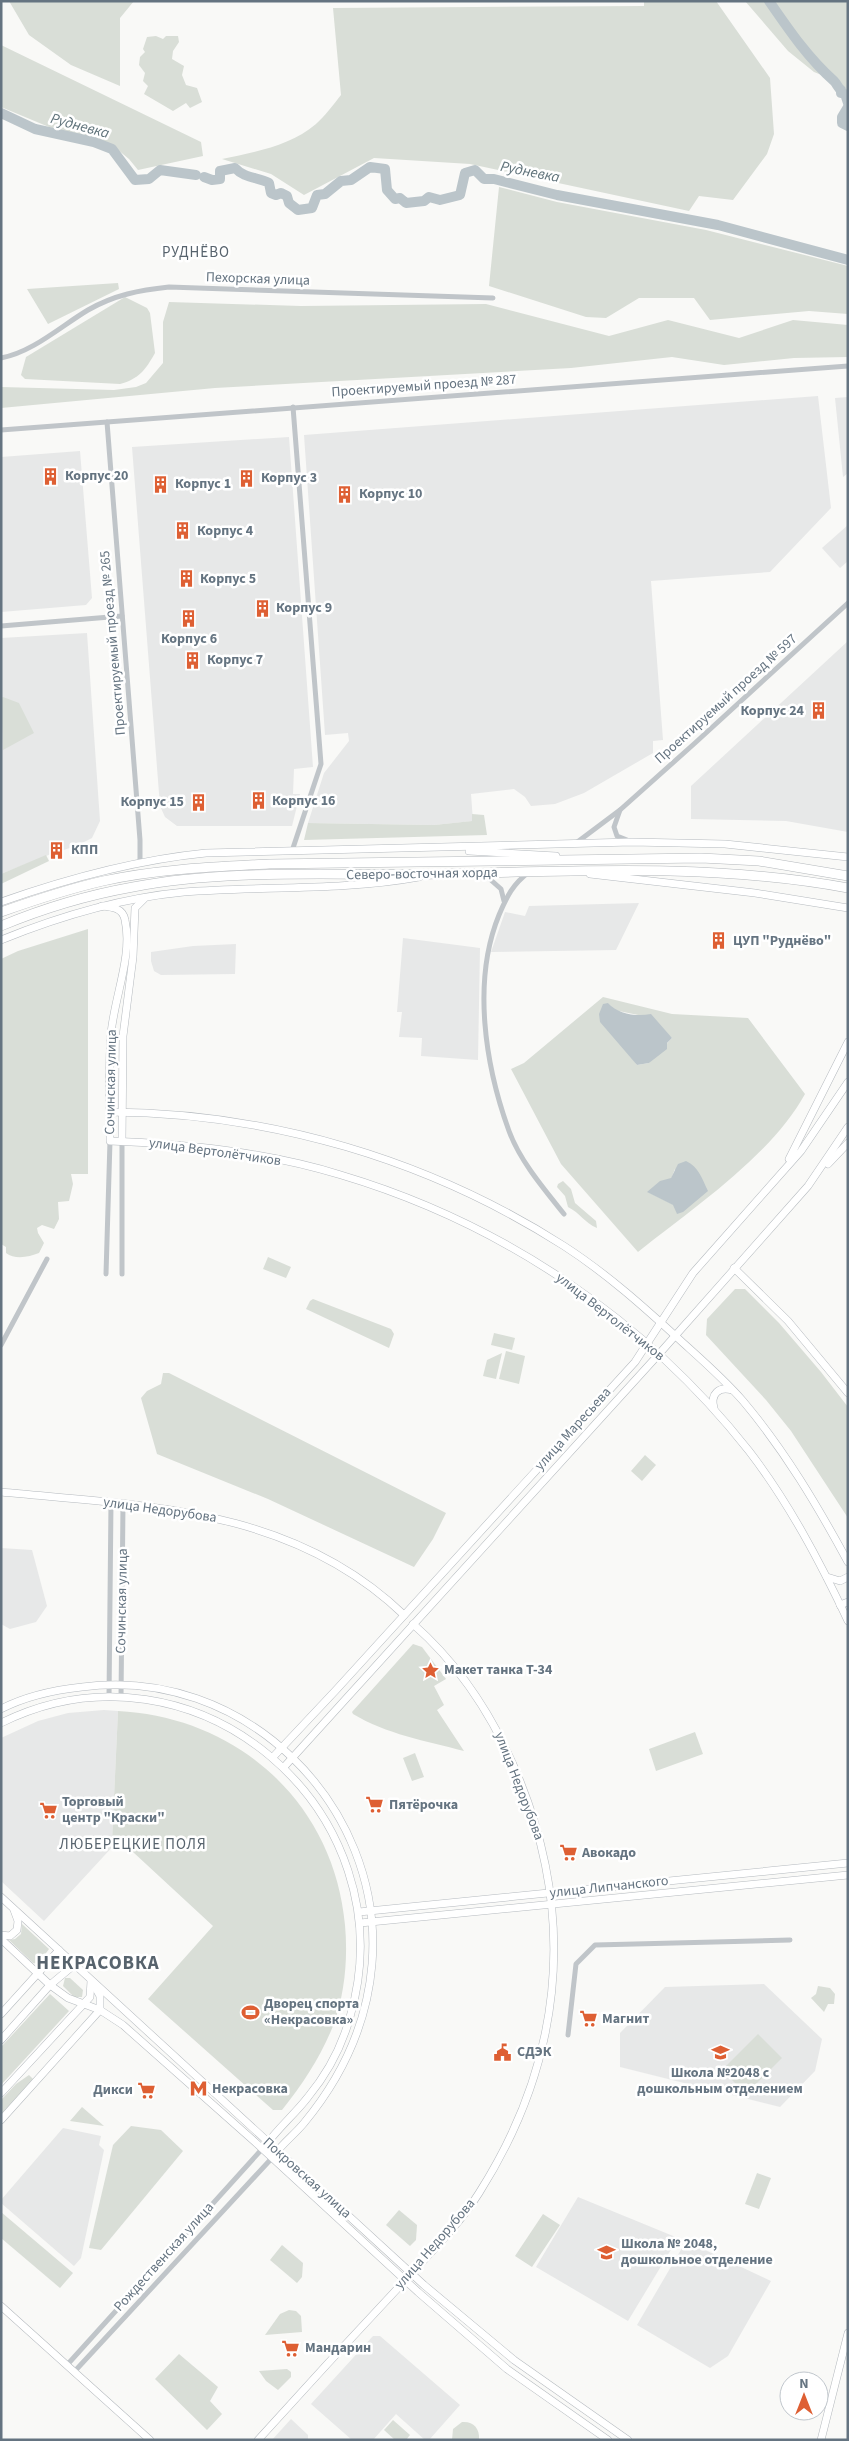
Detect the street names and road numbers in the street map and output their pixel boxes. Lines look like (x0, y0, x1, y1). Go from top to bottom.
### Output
street label: Пехорская улица (206, 267, 310, 291)
street label: Проектируемый проезд № 287 (331, 370, 517, 402)
street label: Проектируемый проезд № 265 (95, 550, 131, 736)
street label: Проектируемый проезд № 597 (650, 630, 802, 768)
street label: Северо-восточная хорда (346, 863, 498, 885)
street label: Сочинская улица (100, 1029, 122, 1135)
street label: улица Вертолётчиков (148, 1133, 282, 1171)
street label: улица Вертолётчиков (551, 1268, 669, 1366)
street label: улица Маресьева (530, 1383, 616, 1475)
street label: улица Недорубова (102, 1492, 218, 1528)
street label: Сочинская улица (111, 1548, 133, 1654)
street label: улица Недорубова (489, 1729, 549, 1843)
street label: улица Липчанского (549, 1871, 669, 1903)
street label: Покровская улица (258, 2133, 356, 2223)
street label: улица Недорубова (390, 2194, 480, 2294)
street label: Рождественская улица (109, 2198, 219, 2316)

